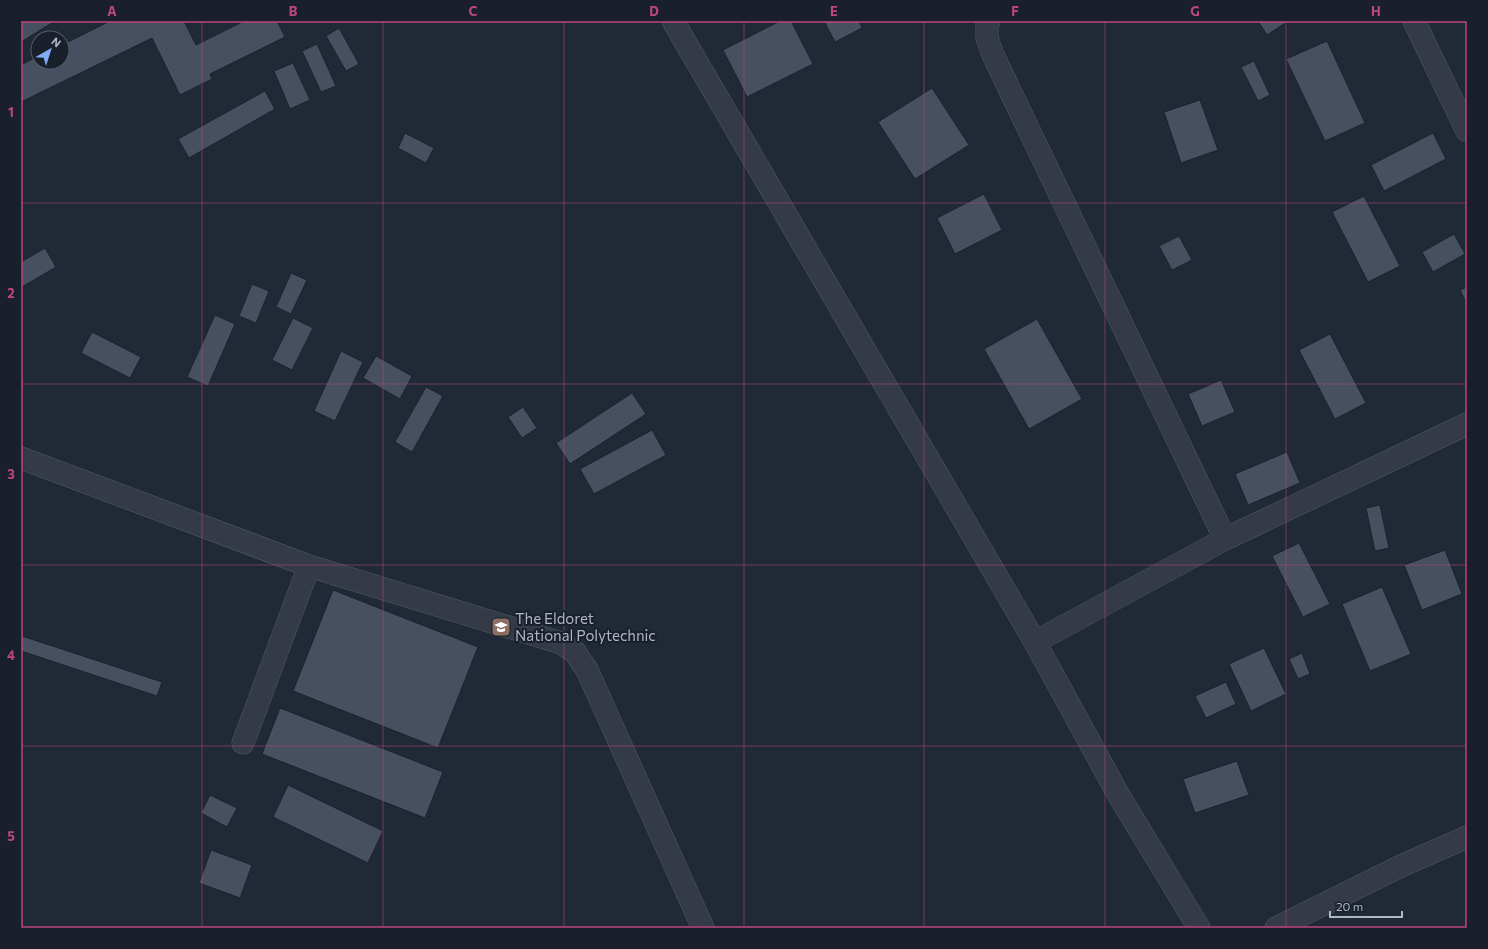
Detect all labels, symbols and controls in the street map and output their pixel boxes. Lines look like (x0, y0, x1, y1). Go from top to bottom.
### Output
text: A (107, 3, 117, 19)
text: B (289, 3, 298, 19)
text: C (469, 3, 478, 19)
text: D (649, 3, 659, 19)
text: E (830, 3, 838, 19)
text: F (1011, 3, 1019, 19)
text: G (1190, 3, 1200, 19)
text: H (1371, 3, 1381, 19)
north arrow (30, 30, 70, 70)
text: N (49, 34, 64, 49)
text: 1 (8, 104, 14, 120)
text: 2 (7, 285, 15, 301)
text: 3 (7, 466, 15, 482)
place label: The Eldoret National Polytechnic (515, 609, 656, 644)
school or university icon: The Eldoret National Polytechnic (490, 616, 512, 638)
text: 4 (7, 647, 15, 663)
text: 5 (7, 828, 15, 844)
scale bar (1330, 893, 1402, 919)
text: 20 m (1336, 899, 1363, 913)

